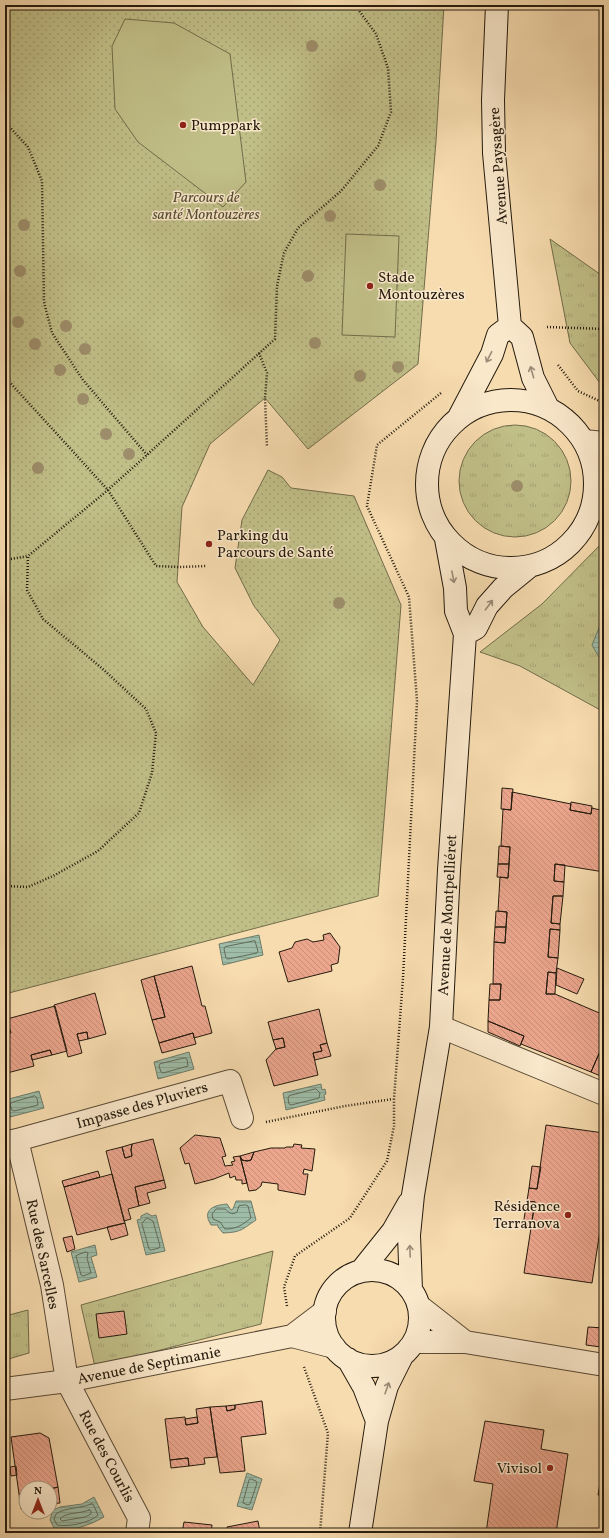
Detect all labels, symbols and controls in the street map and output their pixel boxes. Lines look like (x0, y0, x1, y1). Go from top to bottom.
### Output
street label: Avenue Paysagère (485, 106, 514, 225)
place label: Pumppark (191, 116, 261, 137)
marker: Pumppark (178, 120, 188, 130)
park label: Parcours de santé Montouzères (152, 188, 260, 226)
place label: Stade Montouzères (378, 268, 465, 306)
marker: Stade Montouzères (365, 281, 375, 291)
one-way arrow (485, 351, 492, 363)
one-way arrow (528, 366, 535, 379)
place label: Parking du Parcours de Santé (217, 526, 334, 564)
marker: Parking du Parcours de Santé (204, 539, 214, 549)
one-way arrow (450, 570, 458, 583)
one-way arrow (485, 600, 493, 611)
street label: Avenue de Montpelliéret (434, 834, 463, 996)
street label: Impasse des Pluviers (74, 1078, 211, 1135)
street label: Rue des Sarcelles (20, 1197, 63, 1311)
place label: Résidence Terranova (493, 1197, 560, 1235)
marker: Résidence Terranova (563, 1210, 573, 1220)
one-way arrow (406, 1245, 414, 1258)
street label: Avenue de Septimanie (76, 1342, 223, 1391)
one-way arrow (383, 1382, 391, 1394)
street label: Rue des Courlis (73, 1407, 139, 1507)
place label: Vivisol (497, 1459, 542, 1480)
marker: Vivisol (545, 1463, 555, 1473)
north arrow (18, 1480, 58, 1520)
text: N (34, 1484, 42, 1499)

